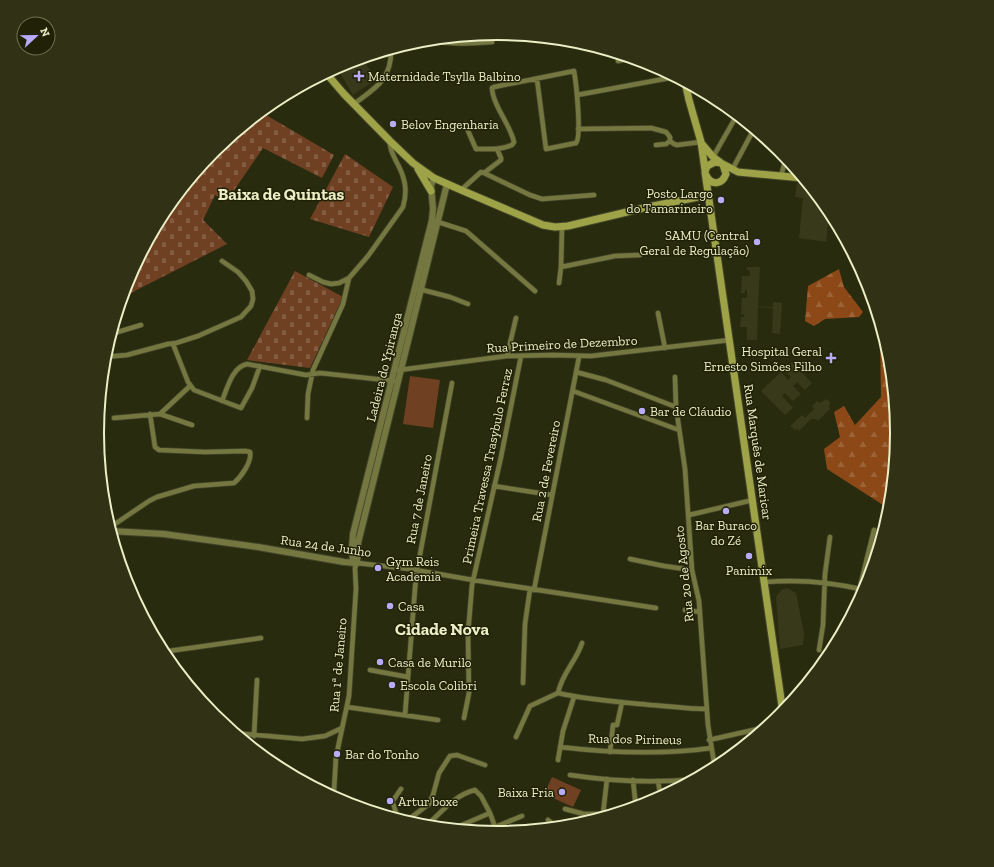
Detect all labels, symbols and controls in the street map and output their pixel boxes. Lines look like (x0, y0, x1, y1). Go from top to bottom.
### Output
north arrow (16, 16, 56, 56)
text: N (37, 26, 53, 39)
place label: Maternidade Tsylla Balbino (368, 69, 521, 84)
marker: Maternidade Tsylla Balbino (353, 70, 365, 82)
place label: Belov Engenharia (401, 117, 500, 132)
marker: Belov Engenharia (388, 119, 398, 129)
district label: Baixa de Quintas (218, 184, 345, 204)
place label: Posto Largo do Tamarineiro (627, 186, 713, 216)
marker: Posto Largo do Tamarineiro (716, 195, 726, 205)
place label: SAMU (Central Geral de Regulação) (640, 228, 750, 258)
marker: SAMU (Central Geral de Regulação) (752, 237, 762, 247)
street label: Ladeira do Ypiranga (363, 310, 405, 423)
street label: Rua Primeiro de Dezembro (486, 333, 638, 355)
place label: Hospital Geral Ernesto Simões Filho (704, 344, 823, 374)
marker: Hospital Geral Ernesto Simões Filho (825, 352, 837, 364)
street label: Primeira Travessa Trasybulo Ferraz (459, 367, 515, 565)
street label: Rua Marquês de Maricar (741, 383, 775, 521)
place label: Bar de Cláudio (650, 404, 732, 419)
marker: Bar de Cláudio (637, 406, 647, 416)
street label: Rua 2 de Fevereiro (529, 419, 563, 523)
street label: Rua 7 de Janeiro (403, 453, 435, 545)
marker: Bar Buraco do Zé (721, 506, 731, 516)
place label: Bar Buraco do Zé (695, 518, 757, 548)
street label: Rua 20 de Agosto (671, 525, 697, 623)
street label: Rua 24 de Junho (280, 532, 373, 560)
marker: Panimix (744, 551, 754, 561)
place label: Gym Reis Academia (386, 554, 442, 584)
marker: Gym Reis Academia (373, 563, 383, 573)
place label: Panimix (726, 563, 772, 578)
place label: Casa (398, 599, 425, 614)
marker: Casa (385, 601, 395, 611)
street label: Rua 1ª de Janeiro (326, 617, 350, 713)
district label: Cidade Nova (395, 619, 489, 639)
place label: Casa de Murilo (388, 655, 472, 670)
marker: Casa de Murilo (375, 657, 385, 667)
place label: Escola Colibri (400, 678, 477, 693)
marker: Escola Colibri (387, 680, 397, 690)
street label: Rua dos Pirineus (588, 731, 682, 747)
place label: Bar do Tonho (345, 747, 419, 762)
marker: Bar do Tonho (332, 749, 342, 759)
place label: Baixa Fria (498, 785, 555, 800)
marker: Baixa Fria (557, 787, 567, 797)
place label: Artur boxe (398, 794, 458, 809)
marker: Artur boxe (385, 796, 395, 806)

